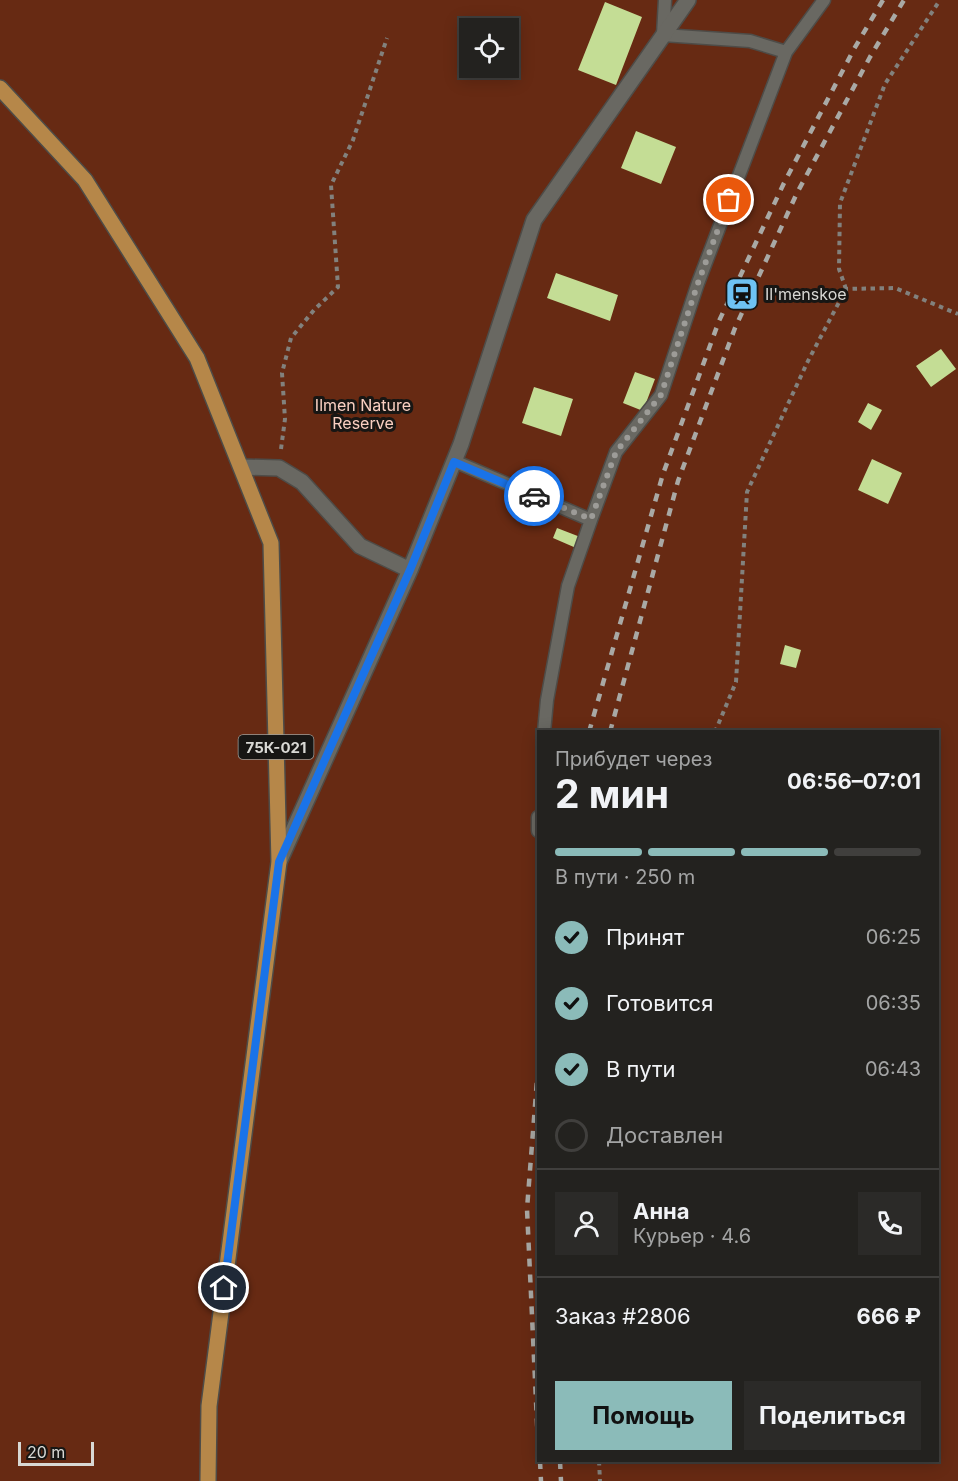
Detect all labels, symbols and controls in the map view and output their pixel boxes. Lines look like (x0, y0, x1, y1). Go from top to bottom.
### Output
map controls (459, 18, 519, 78)
button: locate (459, 18, 519, 78)
pin (703, 174, 754, 225)
icon: bag (712, 183, 745, 216)
station icon: Il'menskoe (724, 276, 760, 312)
place label: Il'menskoe (765, 284, 847, 304)
park label: Ilmen Nature Reserve (315, 395, 411, 433)
courier (504, 466, 564, 526)
icon: car (518, 480, 551, 513)
road number: 75К-021 (238, 735, 314, 759)
text: Прибудет через (555, 747, 712, 771)
text: 06:56–07:01 (787, 768, 921, 794)
text: 2 мин (555, 770, 669, 817)
text: В пути · 250 m (555, 865, 695, 889)
icon: check (555, 921, 588, 954)
text: Принят (606, 924, 684, 950)
text: 06:25 (866, 925, 921, 949)
icon: check (555, 987, 588, 1020)
text: Готовится (606, 990, 713, 1016)
text: 06:35 (866, 991, 921, 1015)
icon: check (555, 1053, 588, 1086)
text: В пути (606, 1056, 675, 1082)
text: 06:43 (865, 1057, 921, 1081)
text: Доставлен (606, 1122, 723, 1148)
button: person (555, 1192, 618, 1255)
button: phone (858, 1192, 921, 1255)
text: Анна (633, 1198, 690, 1224)
text: Курьер · 4.6 (633, 1224, 751, 1248)
pin (198, 1262, 249, 1313)
icon: home (207, 1271, 240, 1304)
text: Заказ #2806 (555, 1303, 691, 1329)
text: 666 ₽ (857, 1303, 921, 1329)
button: Помощь (555, 1381, 732, 1450)
button: Поделиться (744, 1381, 921, 1450)
scale bar (18, 1439, 94, 1466)
text: 20 m (27, 1442, 65, 1462)

